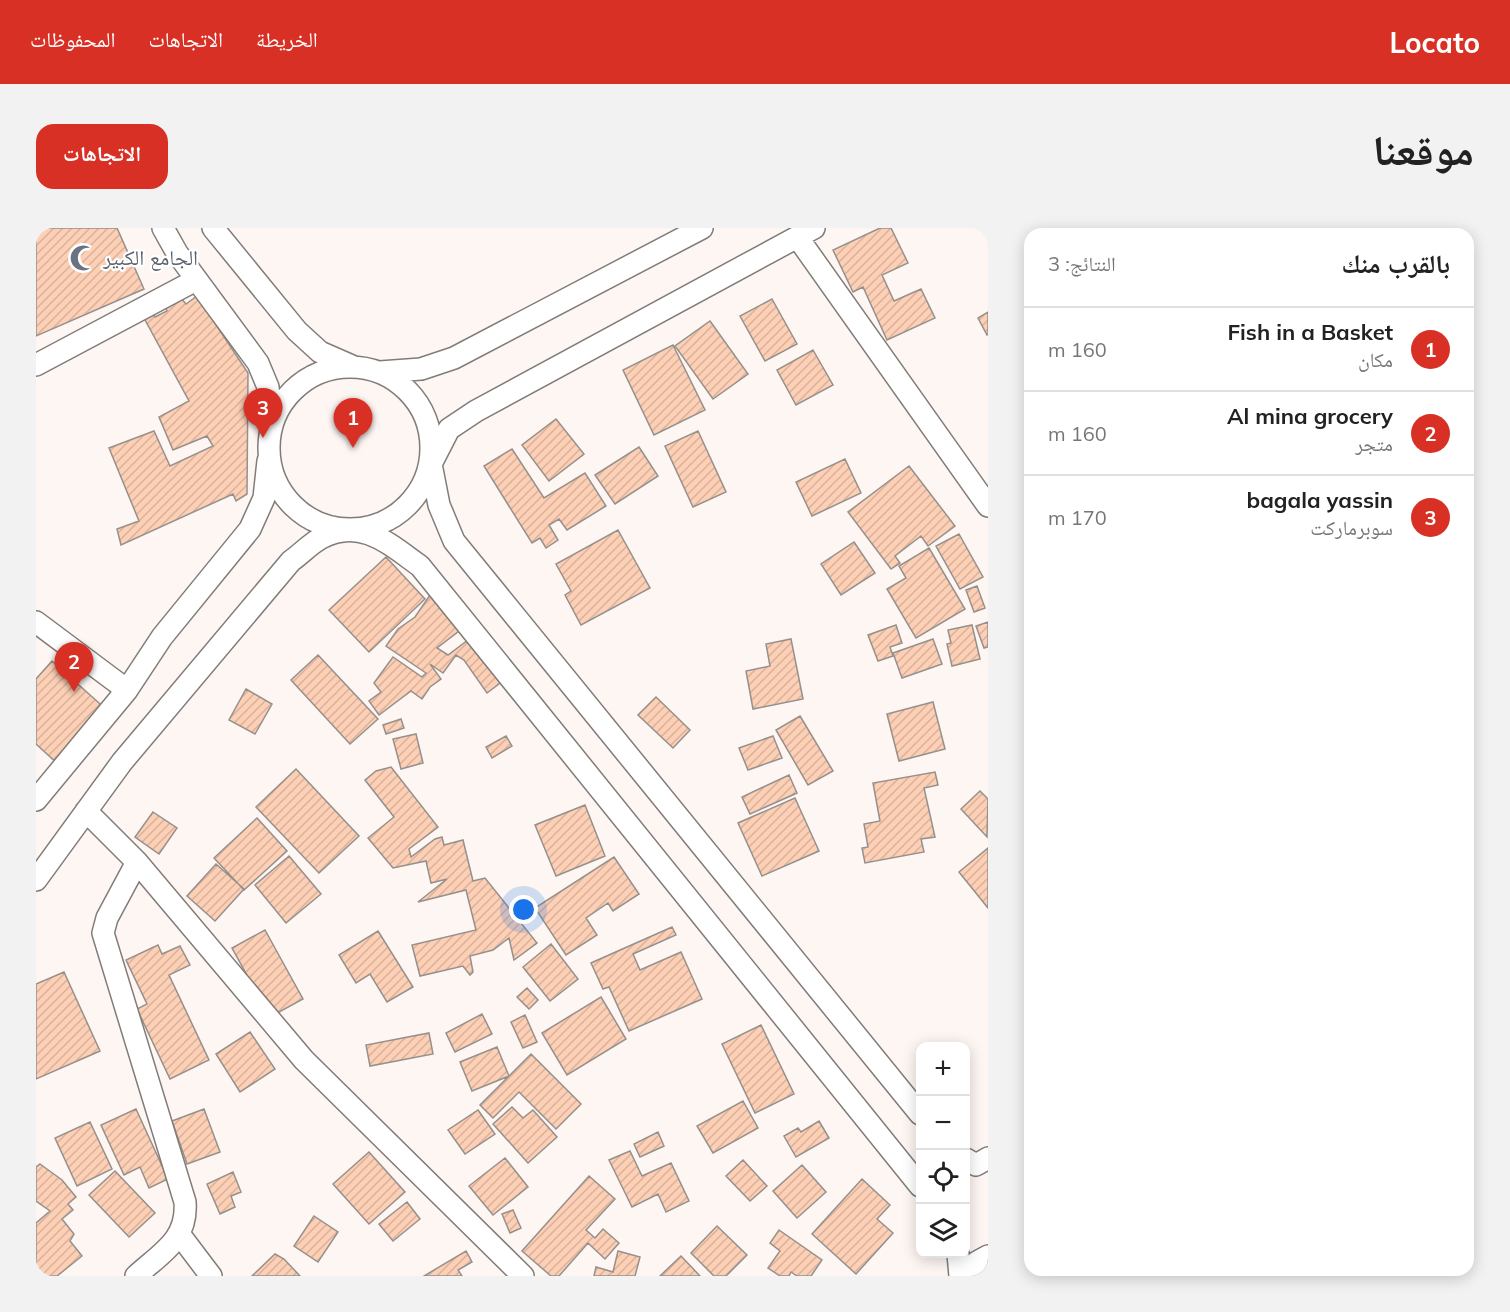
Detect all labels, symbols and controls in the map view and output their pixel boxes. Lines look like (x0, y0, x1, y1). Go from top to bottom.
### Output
text: Locato (1389, 25, 1480, 60)
text: المحفوظات (30, 26, 115, 52)
text: الاتجاهات (148, 26, 223, 52)
text: الخريطة (256, 26, 318, 52)
text: موقعنا (1373, 123, 1474, 176)
button: الاتجاهات (36, 124, 168, 189)
mosque icon: الجامع الكبير (68, 243, 98, 273)
place label: الجامع الكبير (102, 244, 198, 271)
text: بالقرب منك (1341, 247, 1450, 280)
text: النتائج: 3 (1048, 251, 1116, 276)
text: Fish in a Basket (1228, 318, 1393, 346)
text: 160 m (1048, 337, 1107, 362)
text: 1 (1425, 337, 1437, 362)
text: مكان (1358, 347, 1393, 372)
pin: 3 (244, 388, 282, 438)
pin: 1 (334, 398, 372, 448)
text: Al mina grocery (1227, 402, 1393, 430)
text: 160 m (1048, 421, 1107, 446)
text: 2 (1425, 421, 1437, 446)
text: متجر (1355, 431, 1393, 456)
text: bagala yassin (1247, 486, 1393, 514)
text: 170 m (1048, 505, 1107, 530)
text: 3 (1425, 505, 1437, 530)
text: سوبرماركت (1310, 515, 1393, 540)
pin: 2 (54, 642, 93, 692)
your location (509, 895, 538, 924)
map controls (916, 1042, 970, 1258)
button: + (916, 1042, 970, 1096)
button: − (916, 1096, 970, 1150)
button: locate (916, 1150, 970, 1204)
button: layers (916, 1204, 970, 1258)

